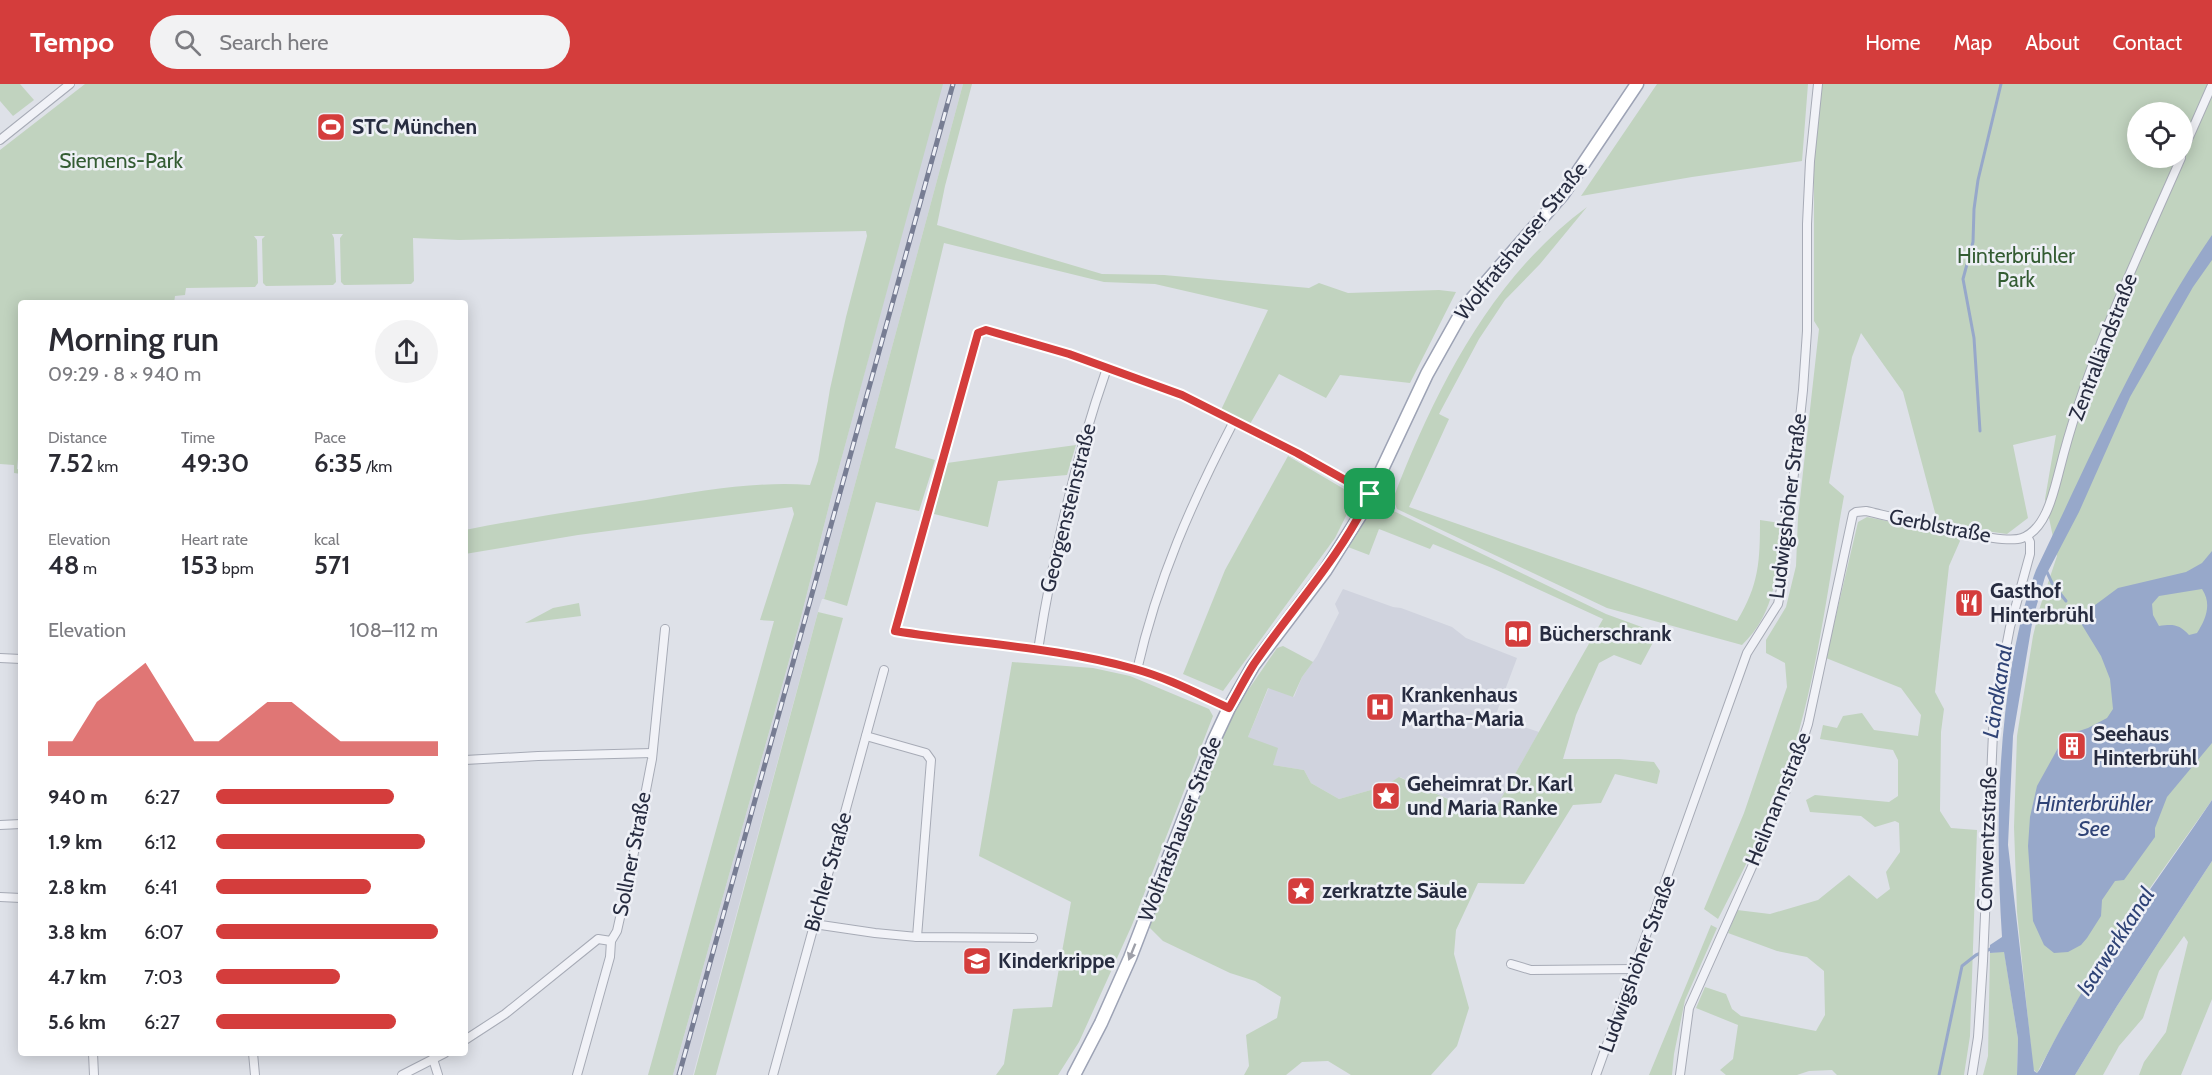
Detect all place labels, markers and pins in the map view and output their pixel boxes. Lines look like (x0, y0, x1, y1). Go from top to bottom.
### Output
sports icon: STC München (315, 111, 347, 143)
place label: STC München (352, 114, 477, 139)
pin (1344, 468, 1395, 519)
place label: Gasthof Hinterbrühl (1990, 578, 2095, 627)
restaurant icon: Gasthof Hinterbrühl (1953, 587, 1985, 619)
library icon: Bücherschrank (1502, 618, 1534, 650)
place label: Bücherschrank (1539, 621, 1672, 646)
place label: Krankenhaus Martha-Maria (1401, 682, 1525, 731)
hospital icon: Krankenhaus Martha-Maria (1364, 691, 1396, 723)
place label: Seehaus Hinterbrühl (2093, 721, 2198, 770)
building icon: Seehaus Hinterbrühl (2056, 730, 2088, 762)
place label: Geheimrat Dr. Karl und Maria Ranke (1407, 771, 1573, 820)
place icon: Geheimrat Dr. Karl und Maria Ranke (1370, 780, 1402, 812)
place icon: zerkratzte Säule (1285, 875, 1317, 907)
place label: zerkratzte Säule (1322, 878, 1467, 903)
school or university icon: Kinderkrippe (961, 945, 993, 977)
place label: Kinderkrippe (998, 948, 1115, 973)

